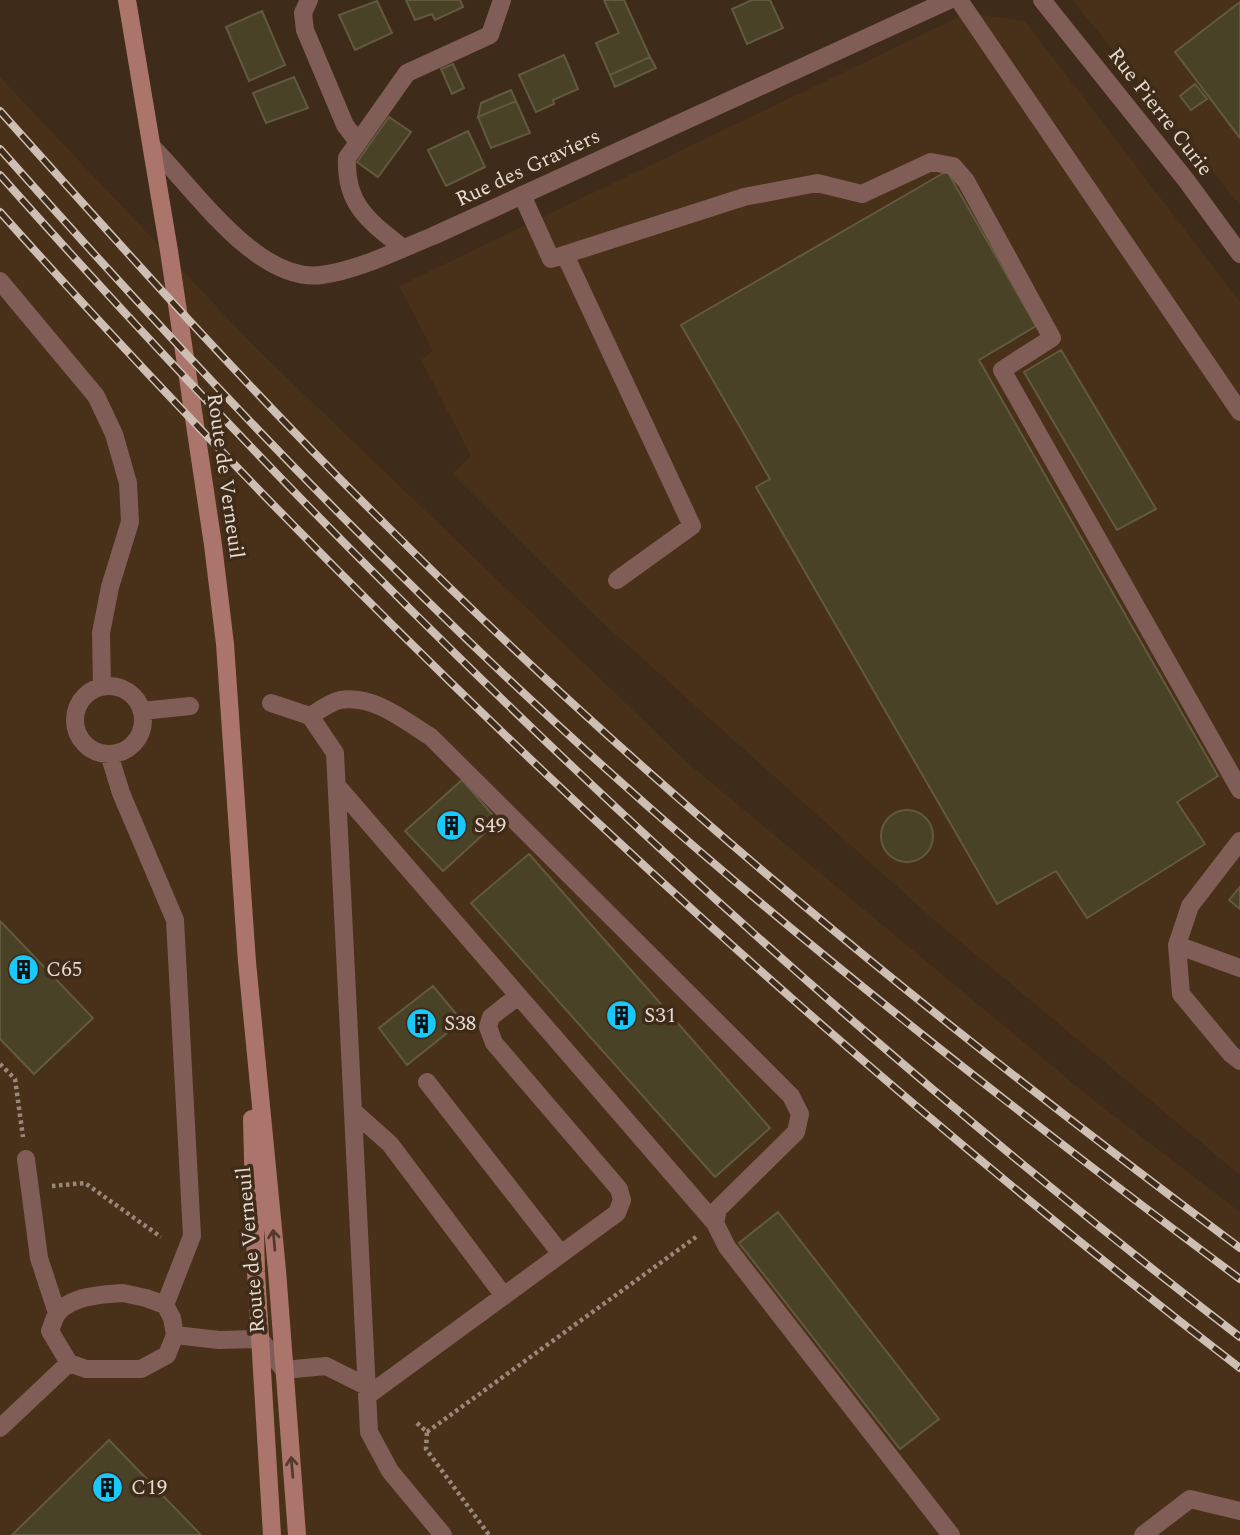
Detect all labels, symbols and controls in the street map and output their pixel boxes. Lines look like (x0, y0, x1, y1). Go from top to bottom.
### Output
street label: Rue Pierre Curie (1100, 41, 1220, 183)
street label: Rue des Graviers (450, 120, 606, 216)
street label: Route de Verneuil (198, 391, 252, 561)
building icon: S49 (434, 809, 468, 843)
place label: S49 (474, 810, 506, 842)
building icon: C65 (6, 953, 40, 987)
place label: C65 (46, 954, 82, 986)
building icon: S31 (604, 999, 638, 1033)
place label: S31 (644, 1000, 676, 1032)
building icon: S38 (404, 1007, 438, 1041)
place label: S38 (444, 1008, 476, 1040)
street label: Route de Verneuil (228, 1165, 274, 1335)
one-way arrow (267, 1229, 280, 1252)
one-way arrow (285, 1456, 298, 1479)
building icon: C19 (91, 1471, 125, 1505)
place label: C19 (131, 1472, 167, 1504)

